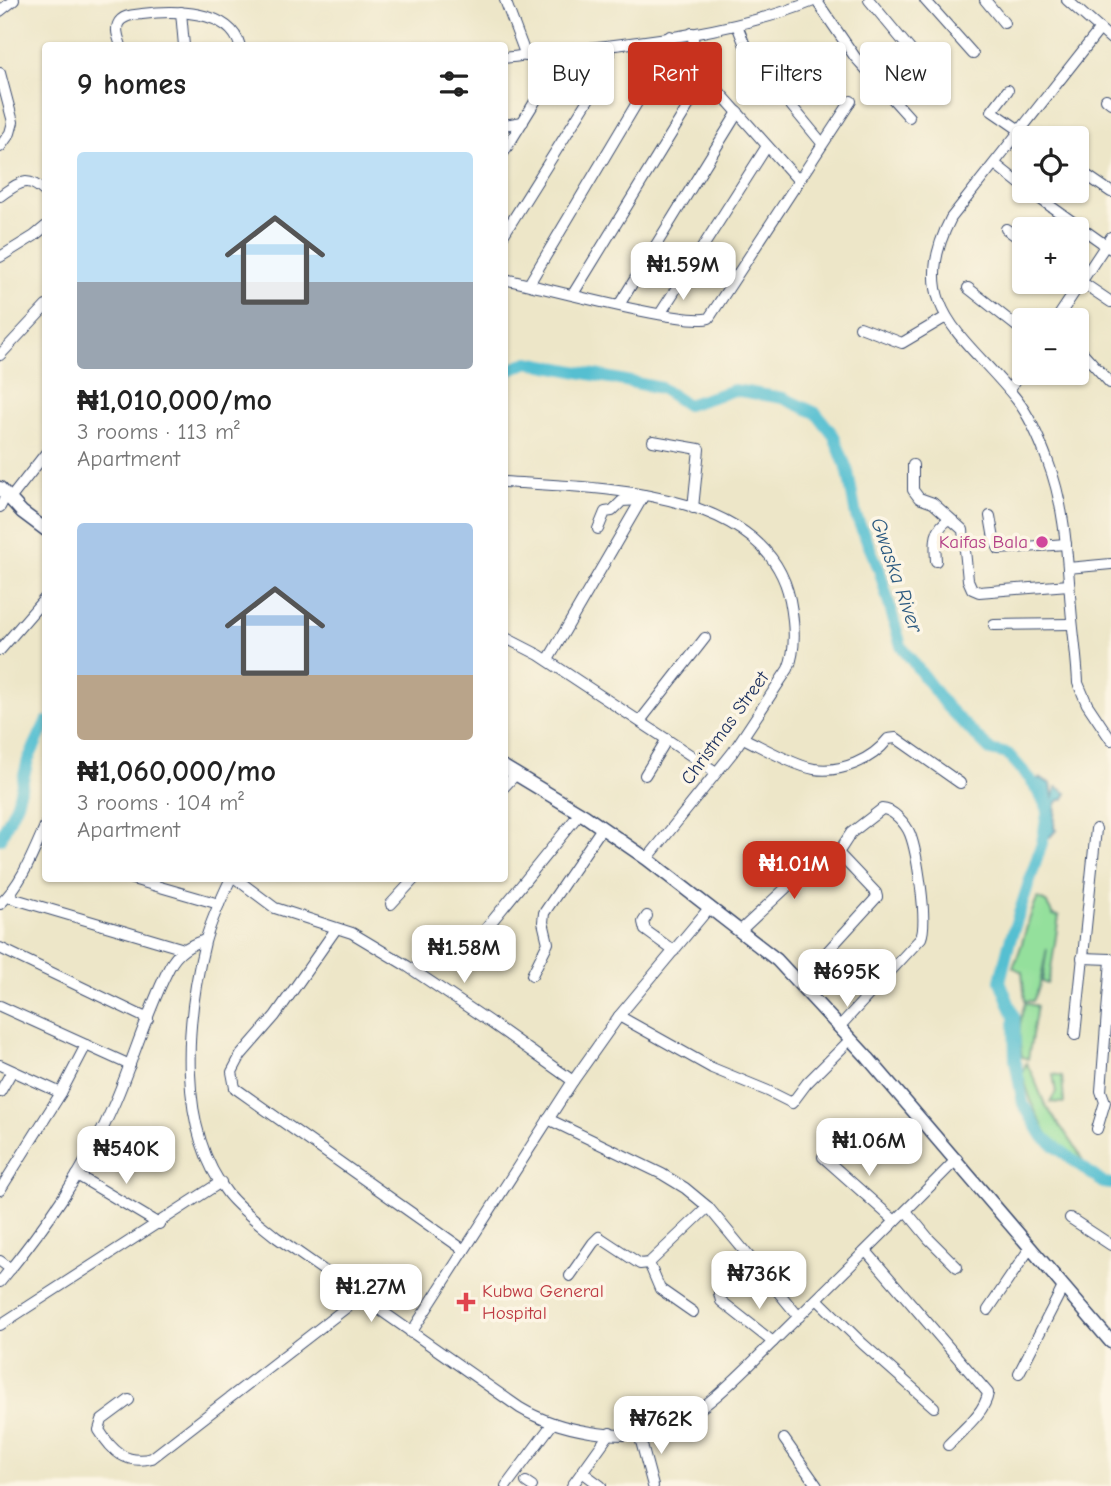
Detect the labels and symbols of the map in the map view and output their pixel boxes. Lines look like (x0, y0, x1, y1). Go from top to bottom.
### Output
pin: ₦1.59M (626, 243, 740, 302)
water label: Gwaska River (866, 514, 928, 637)
place label: Kaifas Bala (939, 531, 1028, 553)
marker: Kaifas Bala (1034, 534, 1050, 550)
street label: Christmas Street (677, 667, 774, 789)
pin: ₦1.01M (737, 842, 851, 901)
pin: ₦1.58M (407, 926, 521, 985)
pin: ₦695K (798, 950, 896, 1009)
pin: ₦1.06M (812, 1118, 926, 1178)
pin: ₦540K (77, 1126, 175, 1186)
pin: ₦736K (710, 1252, 808, 1311)
pin: ₦1.27M (314, 1264, 428, 1324)
place label: Kubwa General Hospital (482, 1280, 604, 1324)
marker: Kubwa General Hospital (456, 1292, 476, 1312)
pin: ₦762K (612, 1396, 710, 1456)

